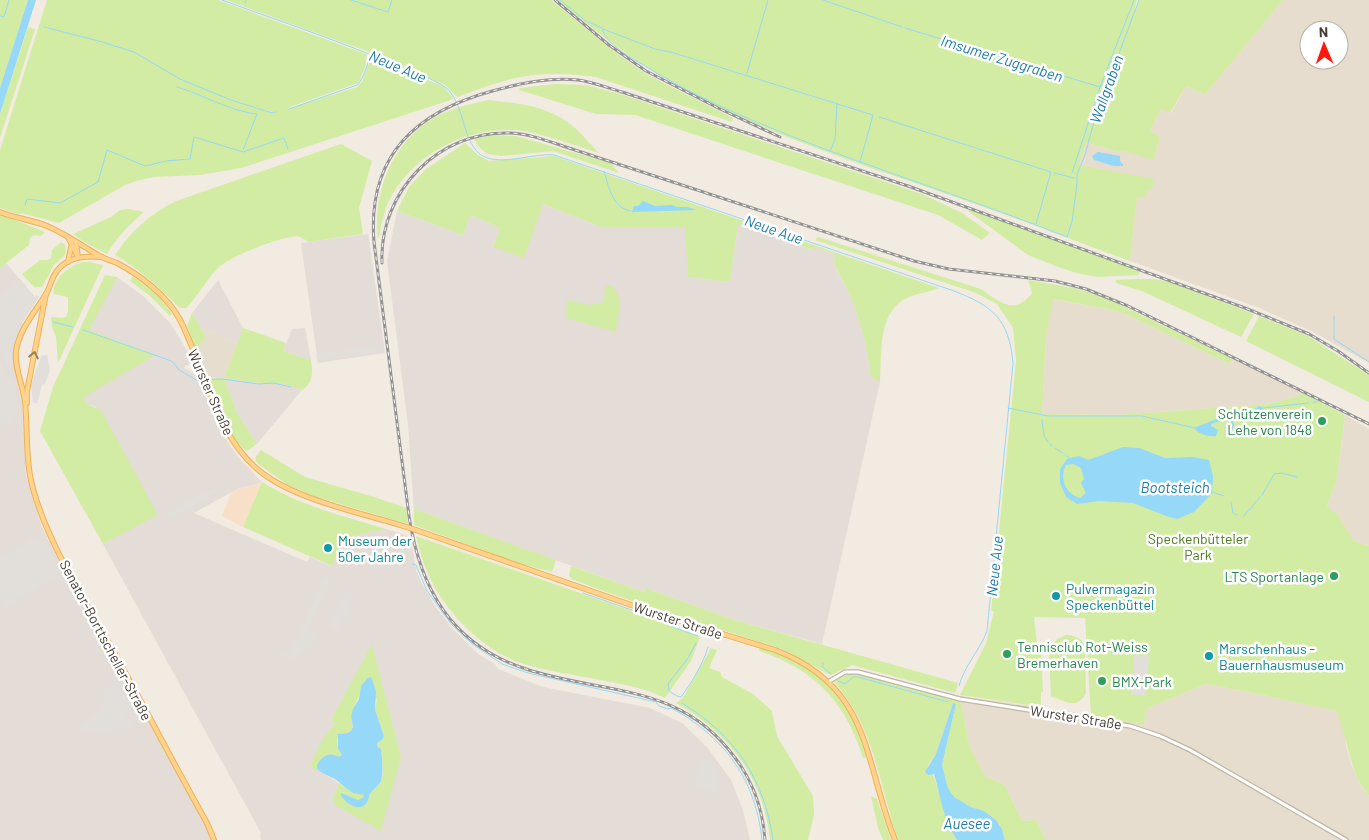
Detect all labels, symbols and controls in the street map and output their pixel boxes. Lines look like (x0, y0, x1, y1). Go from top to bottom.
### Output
north arrow (1299, 20, 1349, 70)
text: N (1319, 23, 1328, 40)
water label: Imsumer Zuggraben (939, 31, 1065, 85)
water label: Neue Aue (367, 46, 430, 86)
water label: Wallgraben (1085, 52, 1127, 125)
water label: Neue Aue (742, 211, 806, 247)
street label: Wurster Straße (184, 346, 238, 438)
one-way arrow (29, 351, 39, 360)
place label: Schützenverein Lehe von 1848 (1218, 405, 1312, 438)
marker: Schützenverein Lehe von 1848 (1316, 415, 1328, 427)
water label: Bootsteich (1140, 478, 1210, 496)
park label: Speckenbütteler Park (1148, 530, 1248, 563)
place label: Museum der 50er Jahre (338, 532, 412, 565)
water label: Neue Aue (982, 535, 1006, 597)
marker: Museum der 50er Jahre (322, 542, 334, 554)
street label: Senator-Borttscheller-Straße (56, 557, 156, 723)
place label: LTS Sportanlage (1225, 568, 1324, 585)
marker: LTS Sportanlage (1328, 570, 1340, 582)
place label: Pulvermagazin Speckenbüttel (1066, 580, 1155, 613)
marker: Pulvermagazin Speckenbüttel (1050, 590, 1062, 602)
street label: Wurster Straße (631, 598, 725, 642)
place label: Tennisclub Rot-Weiss Bremerhaven (1017, 638, 1148, 671)
place label: Marschenhaus - Bauernhausmuseum (1219, 640, 1344, 673)
marker: Tennisclub Rot-Weiss Bremerhaven (1001, 648, 1013, 660)
marker: Marschenhaus - Bauernhausmuseum (1203, 650, 1215, 662)
place label: BMX-Park (1112, 673, 1172, 690)
marker: BMX-Park (1096, 675, 1108, 687)
street label: Wurster Straße (1029, 701, 1123, 733)
water label: Auesee (944, 814, 991, 832)

